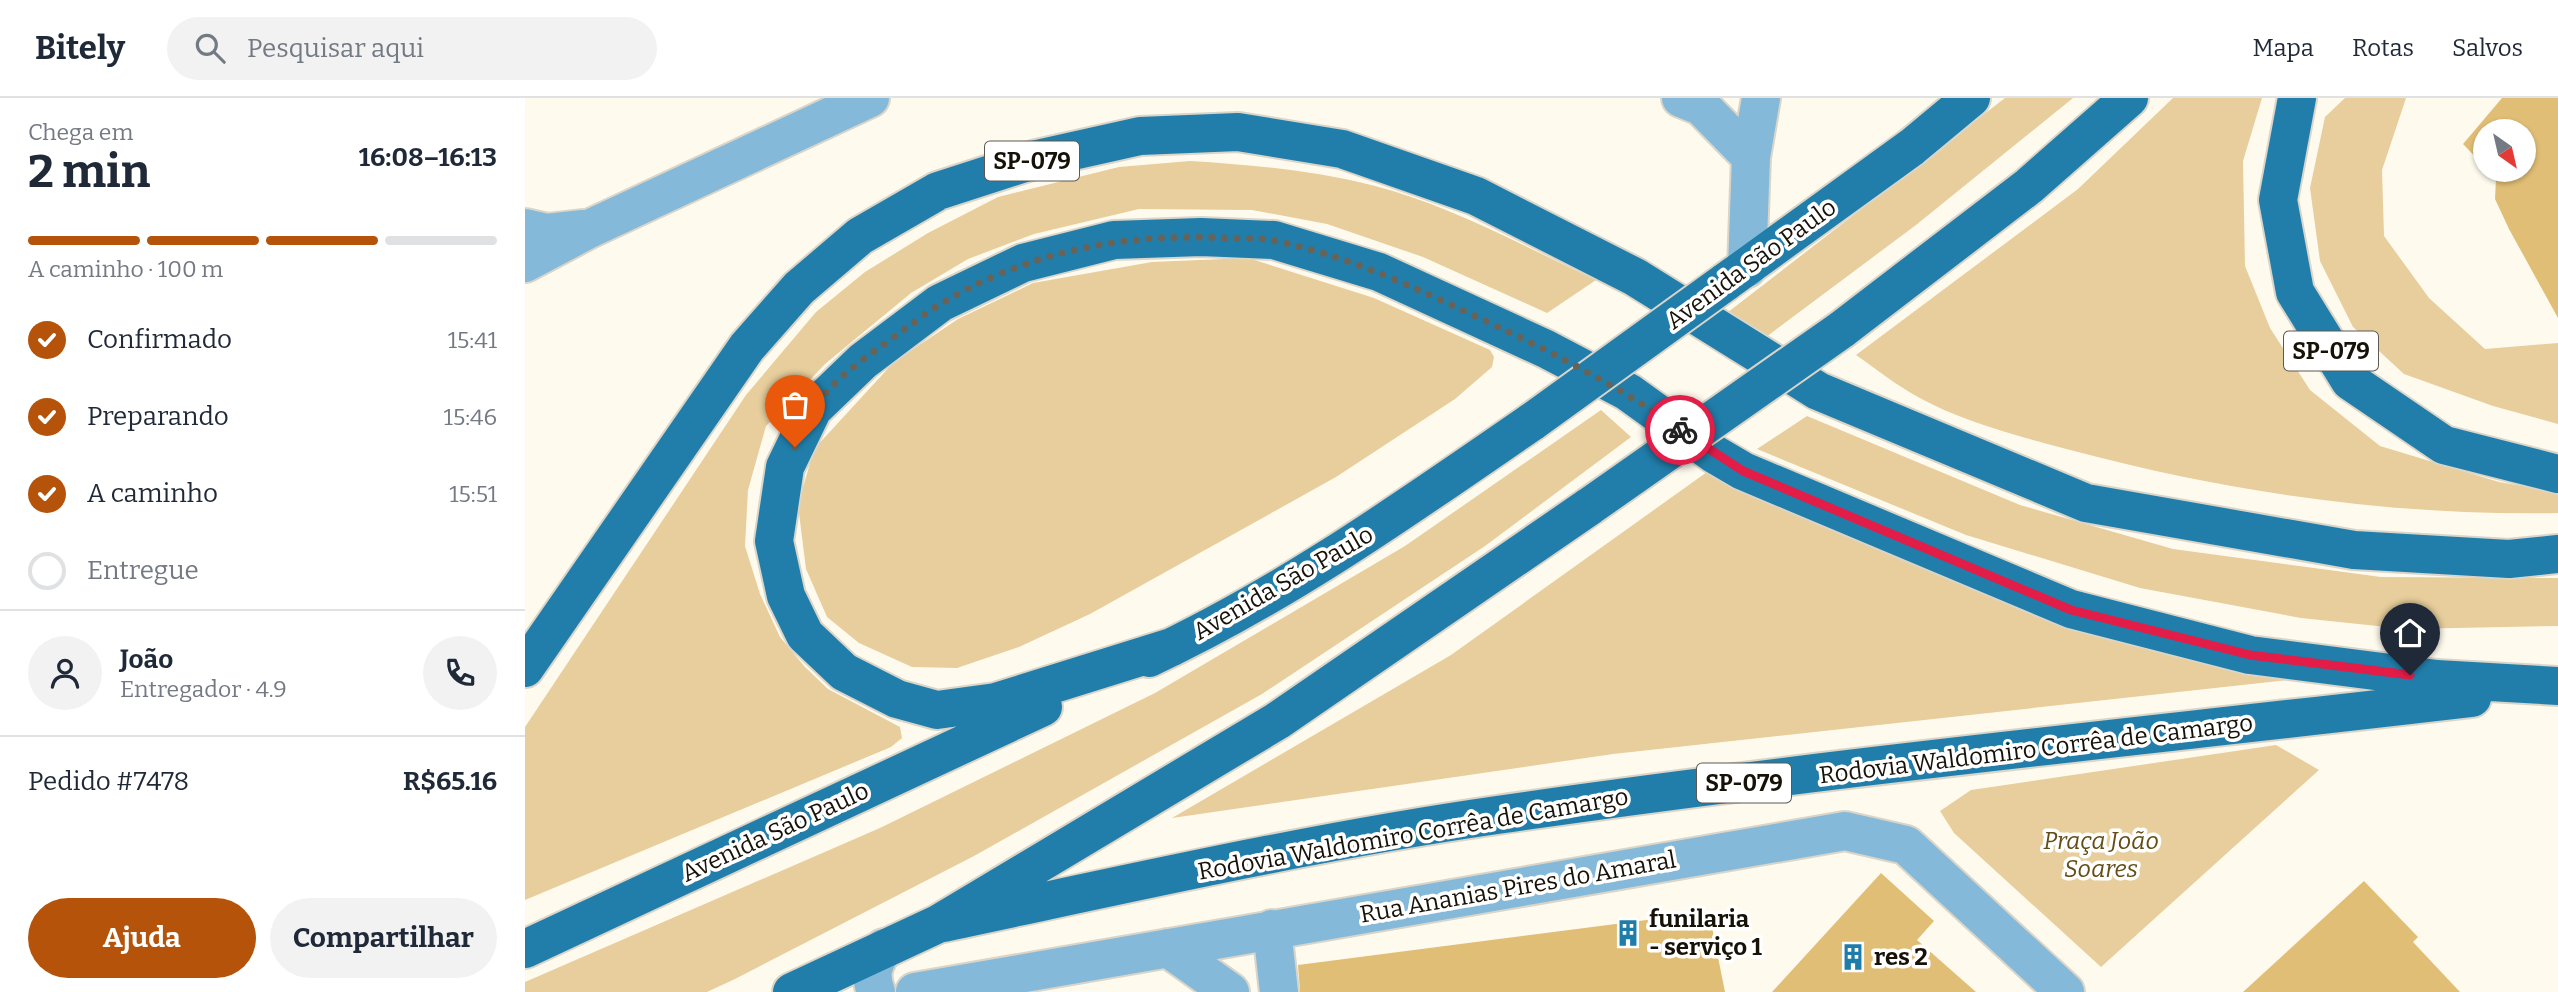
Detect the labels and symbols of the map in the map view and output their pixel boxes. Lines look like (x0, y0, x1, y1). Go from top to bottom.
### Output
north arrow (2473, 119, 2536, 182)
road number: SP-079 (985, 142, 1079, 180)
street label: Avenida São Paulo (1660, 193, 1842, 335)
road number: SP-079 (2284, 332, 2378, 370)
pin (765, 375, 825, 447)
courier (1645, 395, 1715, 465)
street label: Avenida São Paulo (1188, 520, 1378, 646)
pin (2380, 603, 2440, 675)
street label: Rodovia Waldomiro Corrêa de Camargo (1818, 709, 2254, 789)
road number: SP-079 (1697, 764, 1791, 803)
street label: Avenida São Paulo (677, 776, 873, 888)
street label: Rodovia Waldomiro Corrêa de Camargo (1196, 782, 1630, 886)
park label: Praça João Soares (2043, 827, 2159, 883)
street label: Rua Ananias Pires do Amaral (1358, 845, 1678, 929)
place label: funilaria - serviço 1 (1649, 905, 1762, 961)
building icon: funilaria - serviço 1 (1613, 918, 1643, 948)
building icon: res 2 (1838, 942, 1868, 972)
place label: res 2 (1874, 943, 1928, 971)

